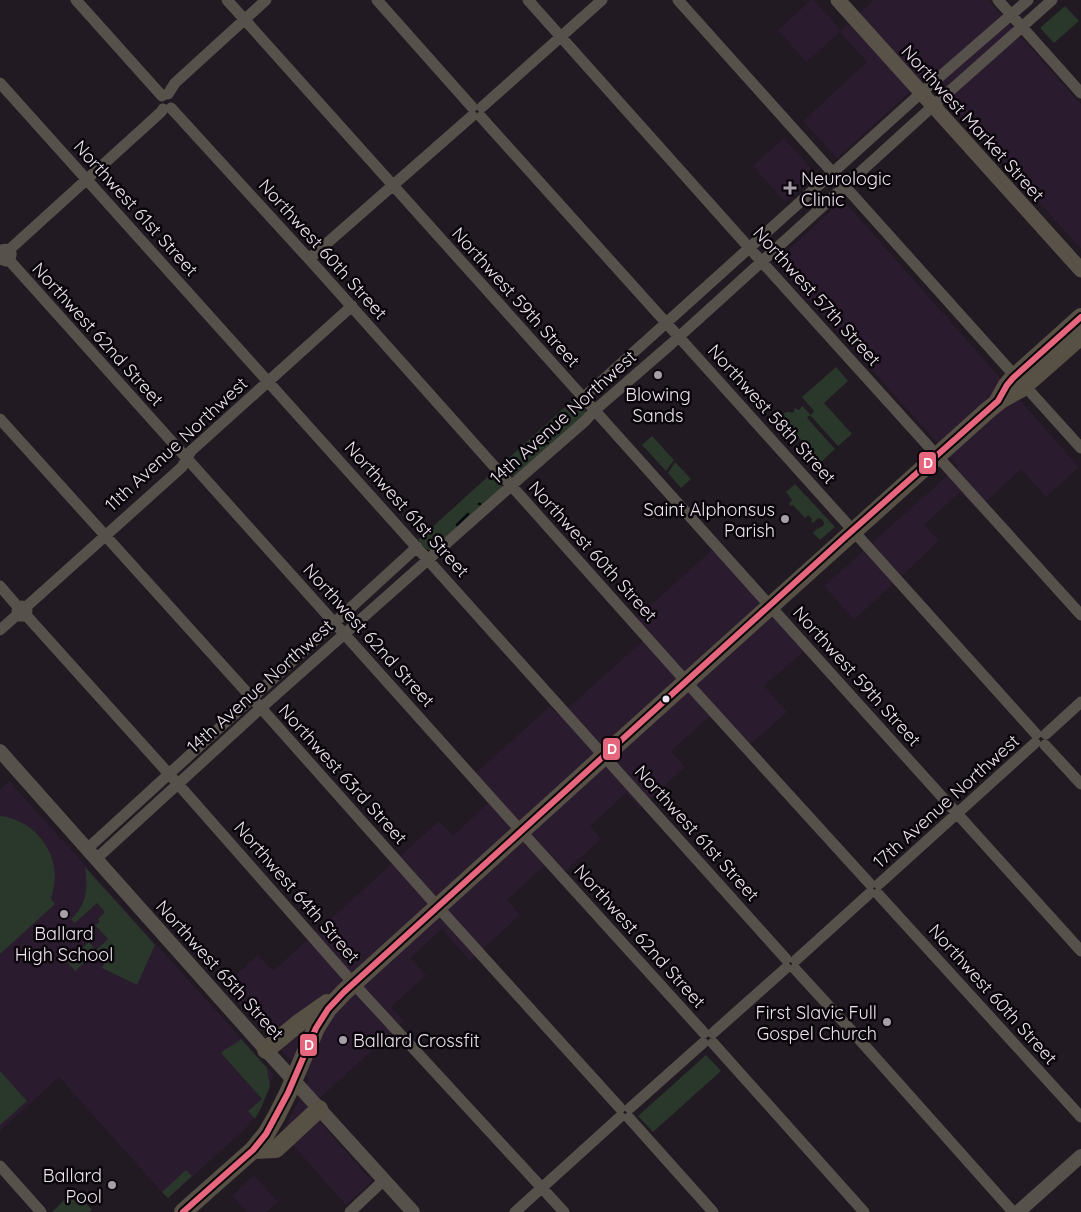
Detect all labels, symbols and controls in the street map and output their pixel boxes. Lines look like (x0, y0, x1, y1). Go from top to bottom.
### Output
street label: Northwest Market Street (897, 40, 1049, 206)
street label: Northwest 61st Street (69, 135, 203, 281)
place label: Neurologic Clinic (801, 167, 891, 211)
street label: Northwest 60th Street (254, 174, 392, 324)
marker: Neurologic Clinic (783, 181, 797, 195)
street label: Northwest 57th Street (748, 221, 886, 371)
street label: Northwest 59th Street (447, 222, 585, 372)
street label: Northwest 62nd Street (27, 257, 169, 411)
street label: Northwest 58th Street (703, 339, 841, 489)
street label: 14th Avenue Northwest (485, 345, 641, 489)
marker: Blowing Sands (652, 369, 664, 381)
street label: 11th Avenue Northwest (100, 372, 252, 516)
place label: Blowing Sands (625, 383, 691, 427)
street label: Northwest 61st Street (340, 436, 474, 582)
line badge: D (918, 451, 937, 475)
text: D (923, 454, 933, 472)
street label: Northwest 60th Street (524, 476, 662, 626)
place label: Saint Alphonsus Parish (643, 498, 775, 542)
marker: Saint Alphonsus Parish (779, 513, 791, 525)
street label: Northwest 62nd Street (298, 558, 440, 712)
street label: Northwest 59th Street (788, 601, 926, 751)
street label: 14th Avenue Northwest (182, 614, 338, 758)
unlabelled marker (661, 694, 671, 704)
street label: Northwest 63rd Street (274, 699, 412, 849)
street label: 17th Avenue Northwest (868, 729, 1024, 873)
line badge: D (602, 737, 621, 761)
text: D (607, 740, 617, 758)
street label: Northwest 61st Street (630, 760, 764, 906)
street label: Northwest 64th Street (229, 816, 365, 968)
street label: Northwest 62nd Street (569, 859, 711, 1013)
street label: Northwest 65th Street (151, 895, 289, 1045)
marker: Ballard High School (58, 908, 70, 920)
street label: Northwest 60th Street (924, 919, 1062, 1069)
place label: Ballard High School (15, 922, 113, 966)
place label: First Slavic Full Gospel Church (756, 1001, 877, 1045)
marker: First Slavic Full Gospel Church (881, 1016, 893, 1028)
place label: Ballard Crossfit (353, 1029, 480, 1052)
line badge: D (299, 1033, 318, 1057)
marker: Ballard Crossfit (337, 1034, 349, 1046)
text: D (304, 1036, 314, 1054)
place label: Ballard Pool (43, 1164, 102, 1208)
marker: Ballard Pool (106, 1179, 118, 1191)

